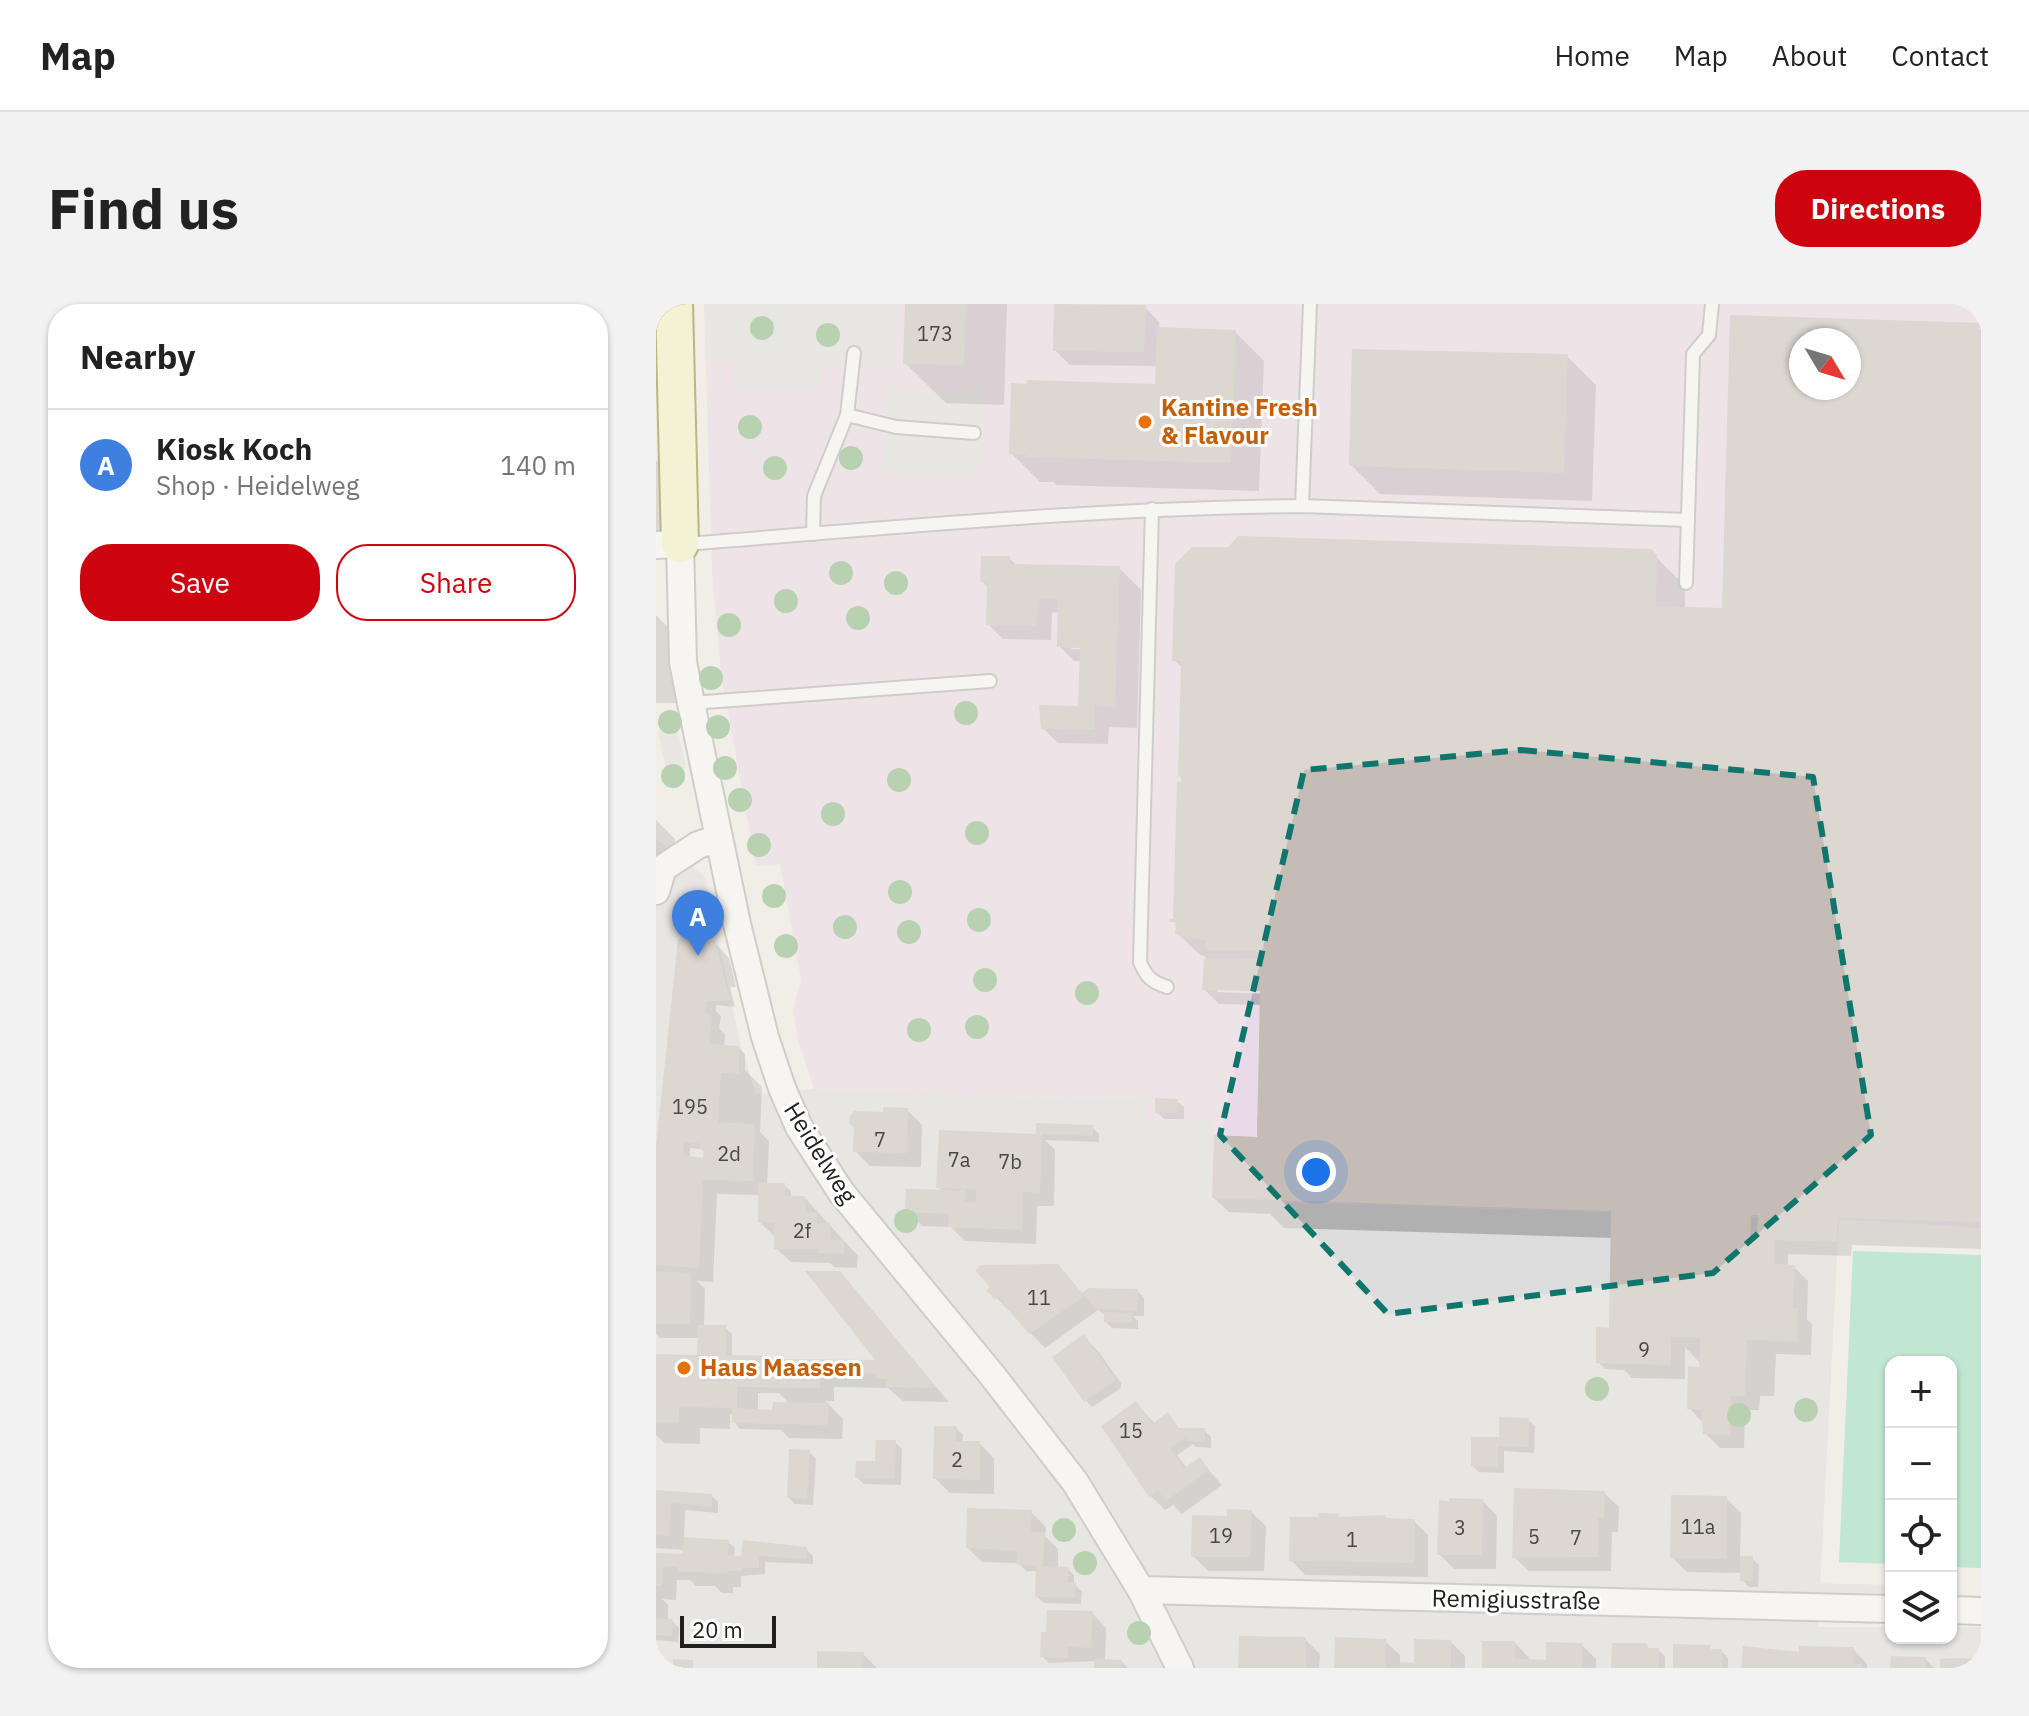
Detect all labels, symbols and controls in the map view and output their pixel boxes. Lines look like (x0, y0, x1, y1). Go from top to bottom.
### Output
text: Map (40, 31, 116, 80)
text: Home (1554, 37, 1630, 74)
text: Map (1674, 37, 1728, 74)
text: About (1772, 37, 1847, 74)
text: Contact (1891, 37, 1989, 74)
button: Directions (1775, 170, 1981, 247)
text: Find us (48, 172, 239, 244)
house number: 173 (917, 320, 953, 347)
north arrow (1789, 328, 1861, 400)
text: Nearby (80, 334, 195, 378)
place label: Kantine Fresh & Flavour (1161, 391, 1318, 451)
marker: Kantine Fresh & Flavour (1136, 413, 1154, 431)
text: Kiosk Koch (156, 429, 312, 468)
text: A (97, 448, 115, 482)
text: 140 m (500, 448, 576, 482)
text: Shop · Heidelweg (156, 468, 360, 502)
button: Save (80, 544, 320, 621)
button: Share (336, 544, 576, 621)
pin: A (672, 890, 724, 956)
house number: 195 (672, 1093, 708, 1120)
street label: Heidelweg (777, 1096, 865, 1209)
house number: 7 (874, 1126, 886, 1153)
house number: 2d (717, 1140, 741, 1167)
house number: 7a (948, 1146, 971, 1173)
house number: 7b (998, 1148, 1022, 1175)
your location (1296, 1152, 1336, 1192)
house number: 2f (793, 1217, 812, 1244)
house number: 11 (1027, 1284, 1051, 1311)
house number: 9 (1638, 1336, 1650, 1363)
place label: Haus Maassen (700, 1351, 862, 1383)
map controls (1885, 1356, 1957, 1644)
button: + (1885, 1356, 1957, 1428)
marker: Haus Maassen (675, 1359, 693, 1377)
house number: 15 (1119, 1417, 1143, 1444)
button: − (1885, 1428, 1957, 1500)
house number: 2 (951, 1446, 963, 1473)
button: locate (1885, 1500, 1957, 1572)
house number: 11a (1681, 1513, 1716, 1540)
house number: 3 (1454, 1514, 1466, 1541)
house number: 19 (1209, 1522, 1233, 1549)
house number: 5 (1528, 1523, 1540, 1550)
house number: 7 (1570, 1524, 1582, 1551)
house number: 1 (1346, 1526, 1358, 1553)
button: layers (1885, 1572, 1957, 1644)
street label: Remigiusstraße (1431, 1582, 1601, 1616)
scale bar (680, 1612, 776, 1648)
text: 20 m (692, 1615, 743, 1644)

